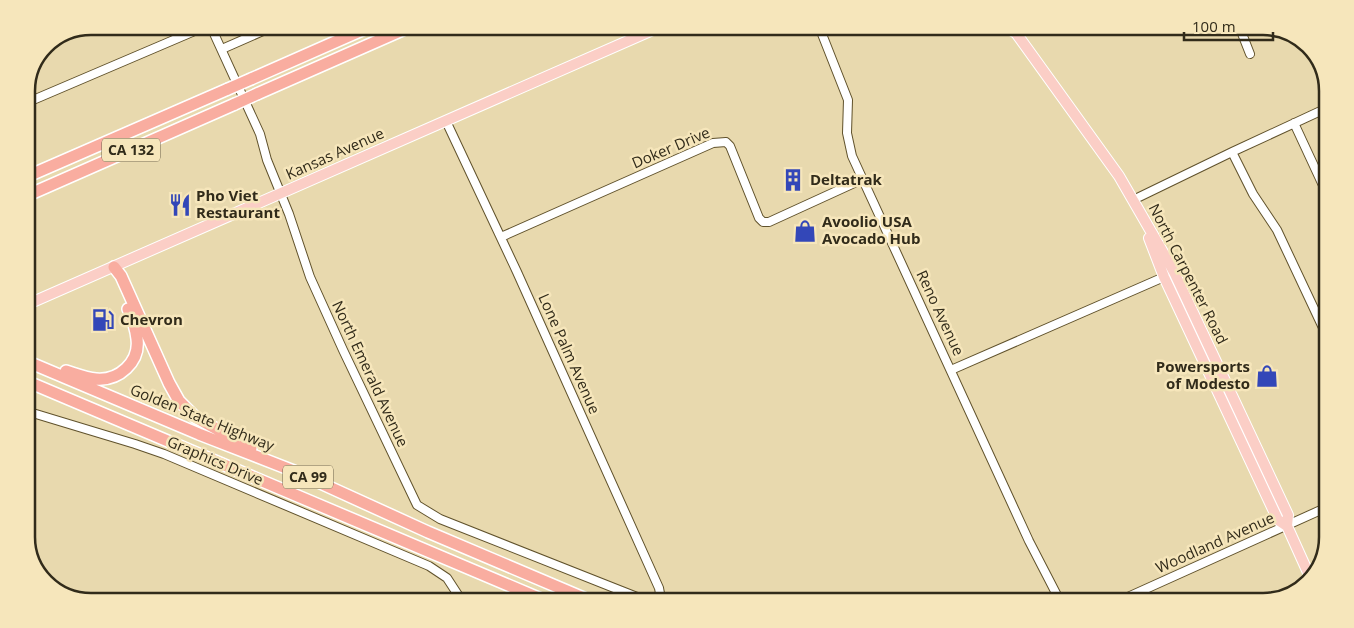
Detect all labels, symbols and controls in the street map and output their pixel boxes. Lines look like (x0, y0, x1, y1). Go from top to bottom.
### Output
scale bar (1184, 10, 1273, 42)
text: 100 m (1192, 16, 1236, 36)
street label: Doker Drive (629, 122, 713, 172)
street label: Kansas Avenue (282, 123, 387, 184)
road number: CA 132 (102, 138, 160, 162)
building icon: Deltatrak (780, 167, 806, 193)
place label: Deltatrak (810, 169, 882, 189)
place label: Pho Viet Restaurant (196, 185, 280, 222)
restaurant icon: Pho Viet Restaurant (167, 192, 193, 218)
street label: North Carpenter Road (1145, 200, 1233, 347)
place label: Avoolio USA Avocado Hub (822, 211, 920, 248)
shop icon: Avoolio USA Avocado Hub (792, 218, 818, 244)
street label: Reno Avenue (912, 267, 969, 359)
street label: Lone Palm Avenue (534, 290, 605, 417)
street label: North Emerald Avenue (328, 297, 414, 450)
fuel station icon: Chevron (90, 307, 116, 333)
place label: Chevron (120, 309, 183, 329)
place label: Powersports of Modesto (1156, 356, 1250, 393)
shop icon: Powersports of Modesto (1254, 363, 1280, 389)
street label: Golden State Highway (127, 379, 278, 455)
street label: Graphics Drive (164, 431, 266, 489)
road number: CA 99 (283, 466, 333, 488)
street label: Woodland Avenue (1152, 507, 1277, 577)

